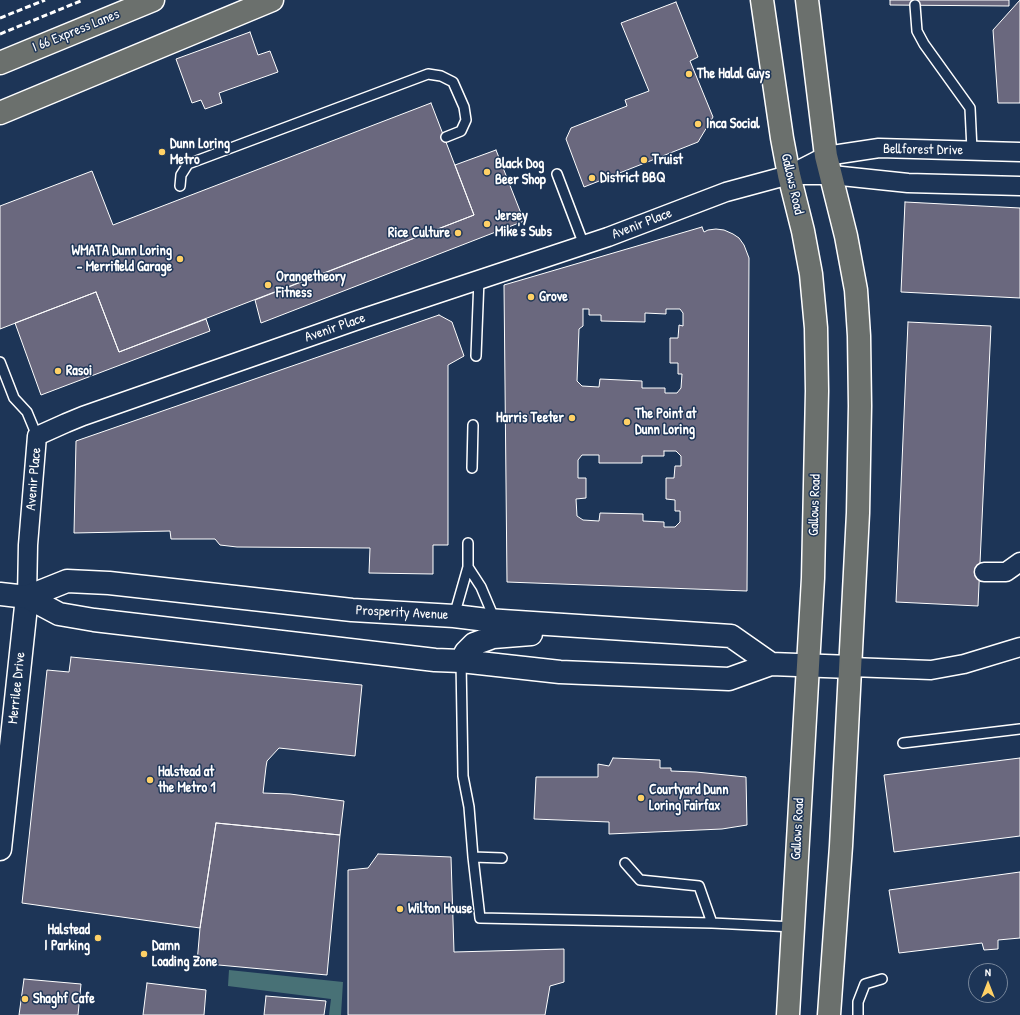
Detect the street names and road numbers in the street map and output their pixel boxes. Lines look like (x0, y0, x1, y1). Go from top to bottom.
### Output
street label: I 66 Express Lanes (30, 6, 122, 56)
street label: Bellforest Drive (883, 141, 963, 159)
street label: Gallows Road (777, 152, 807, 216)
street label: Avenir Place (610, 205, 674, 243)
street label: Avenir Place (302, 310, 368, 346)
street label: Avenir Place (23, 447, 45, 511)
street label: Gallows Road (806, 474, 824, 536)
street label: Prosperity Avenue (355, 602, 449, 624)
street label: Merrilee Drive (5, 651, 29, 725)
street label: Gallows Road (788, 798, 808, 860)

